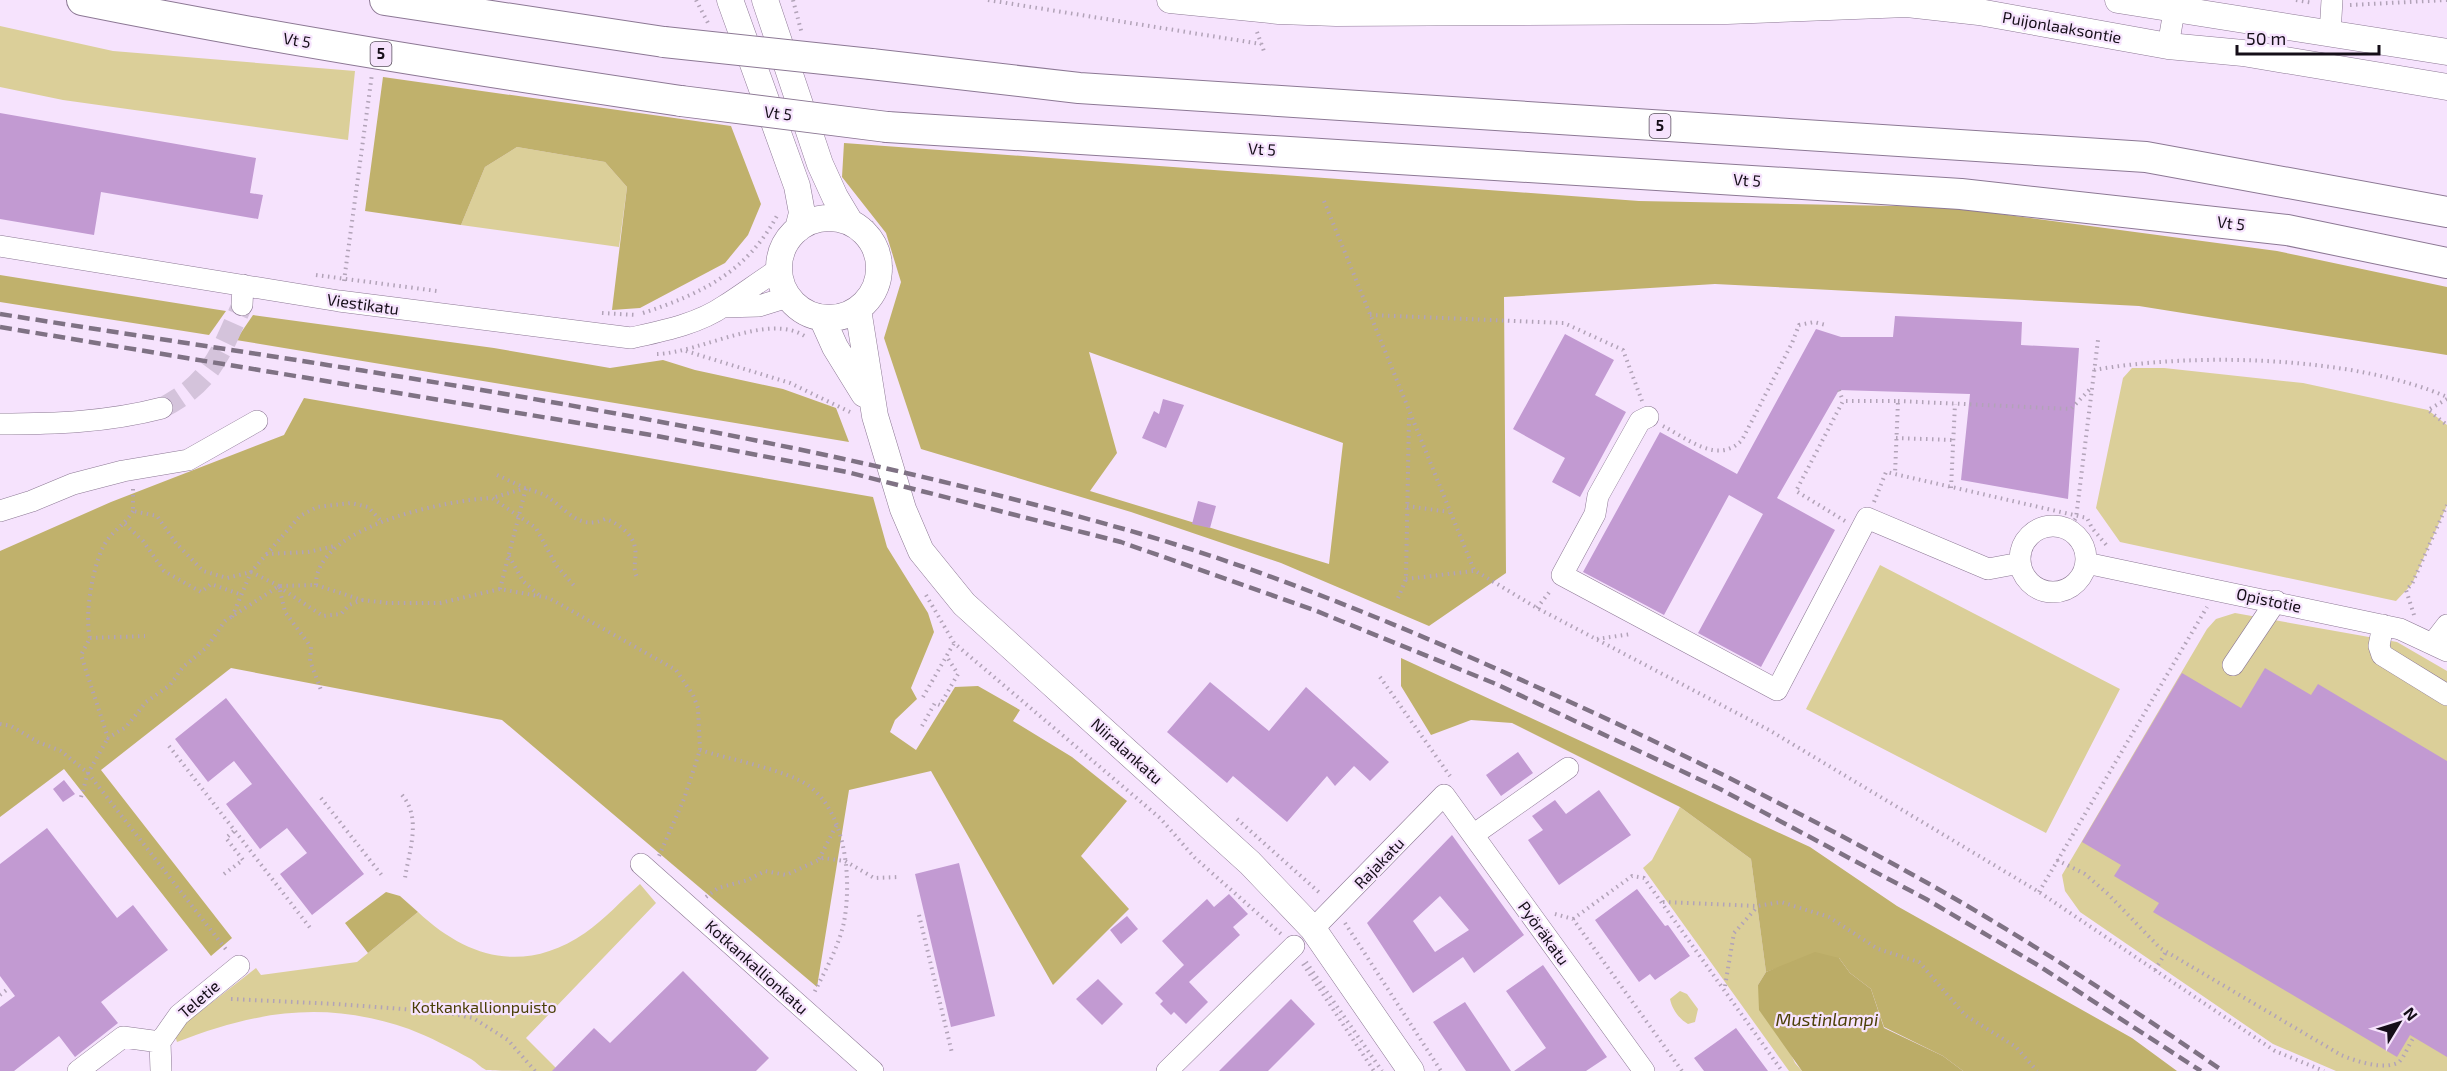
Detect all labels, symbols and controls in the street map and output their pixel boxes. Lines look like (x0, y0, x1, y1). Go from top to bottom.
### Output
street label: Puijonlaaksontie (2001, 7, 2123, 47)
scale bar (2237, 18, 2380, 56)
text: 50 m (2246, 27, 2286, 49)
street label: Vt 5 (282, 28, 313, 51)
road number: 5 (370, 42, 392, 66)
street label: Vt 5 (763, 101, 793, 124)
road number: 5 (1650, 114, 1670, 138)
street label: Vt 5 (1248, 138, 1276, 159)
street label: Vt 5 (1732, 169, 1762, 190)
street label: Vt 5 (2216, 211, 2246, 234)
street label: Viestikatu (326, 289, 400, 318)
street label: Opistotie (2235, 583, 2303, 616)
street label: Niiralankatu (1088, 714, 1167, 788)
street label: Rajakatu (1350, 833, 1408, 893)
street label: Pyöräkatu (1515, 897, 1574, 968)
street label: Kotkankallionkatu (702, 916, 813, 1018)
street label: Teletie (174, 976, 223, 1022)
north arrow (2369, 993, 2429, 1053)
park label: Kotkankallionpuisto (411, 997, 557, 1016)
text: N (2400, 1003, 2422, 1024)
water label: Mustinlampi (1776, 1008, 1879, 1030)

